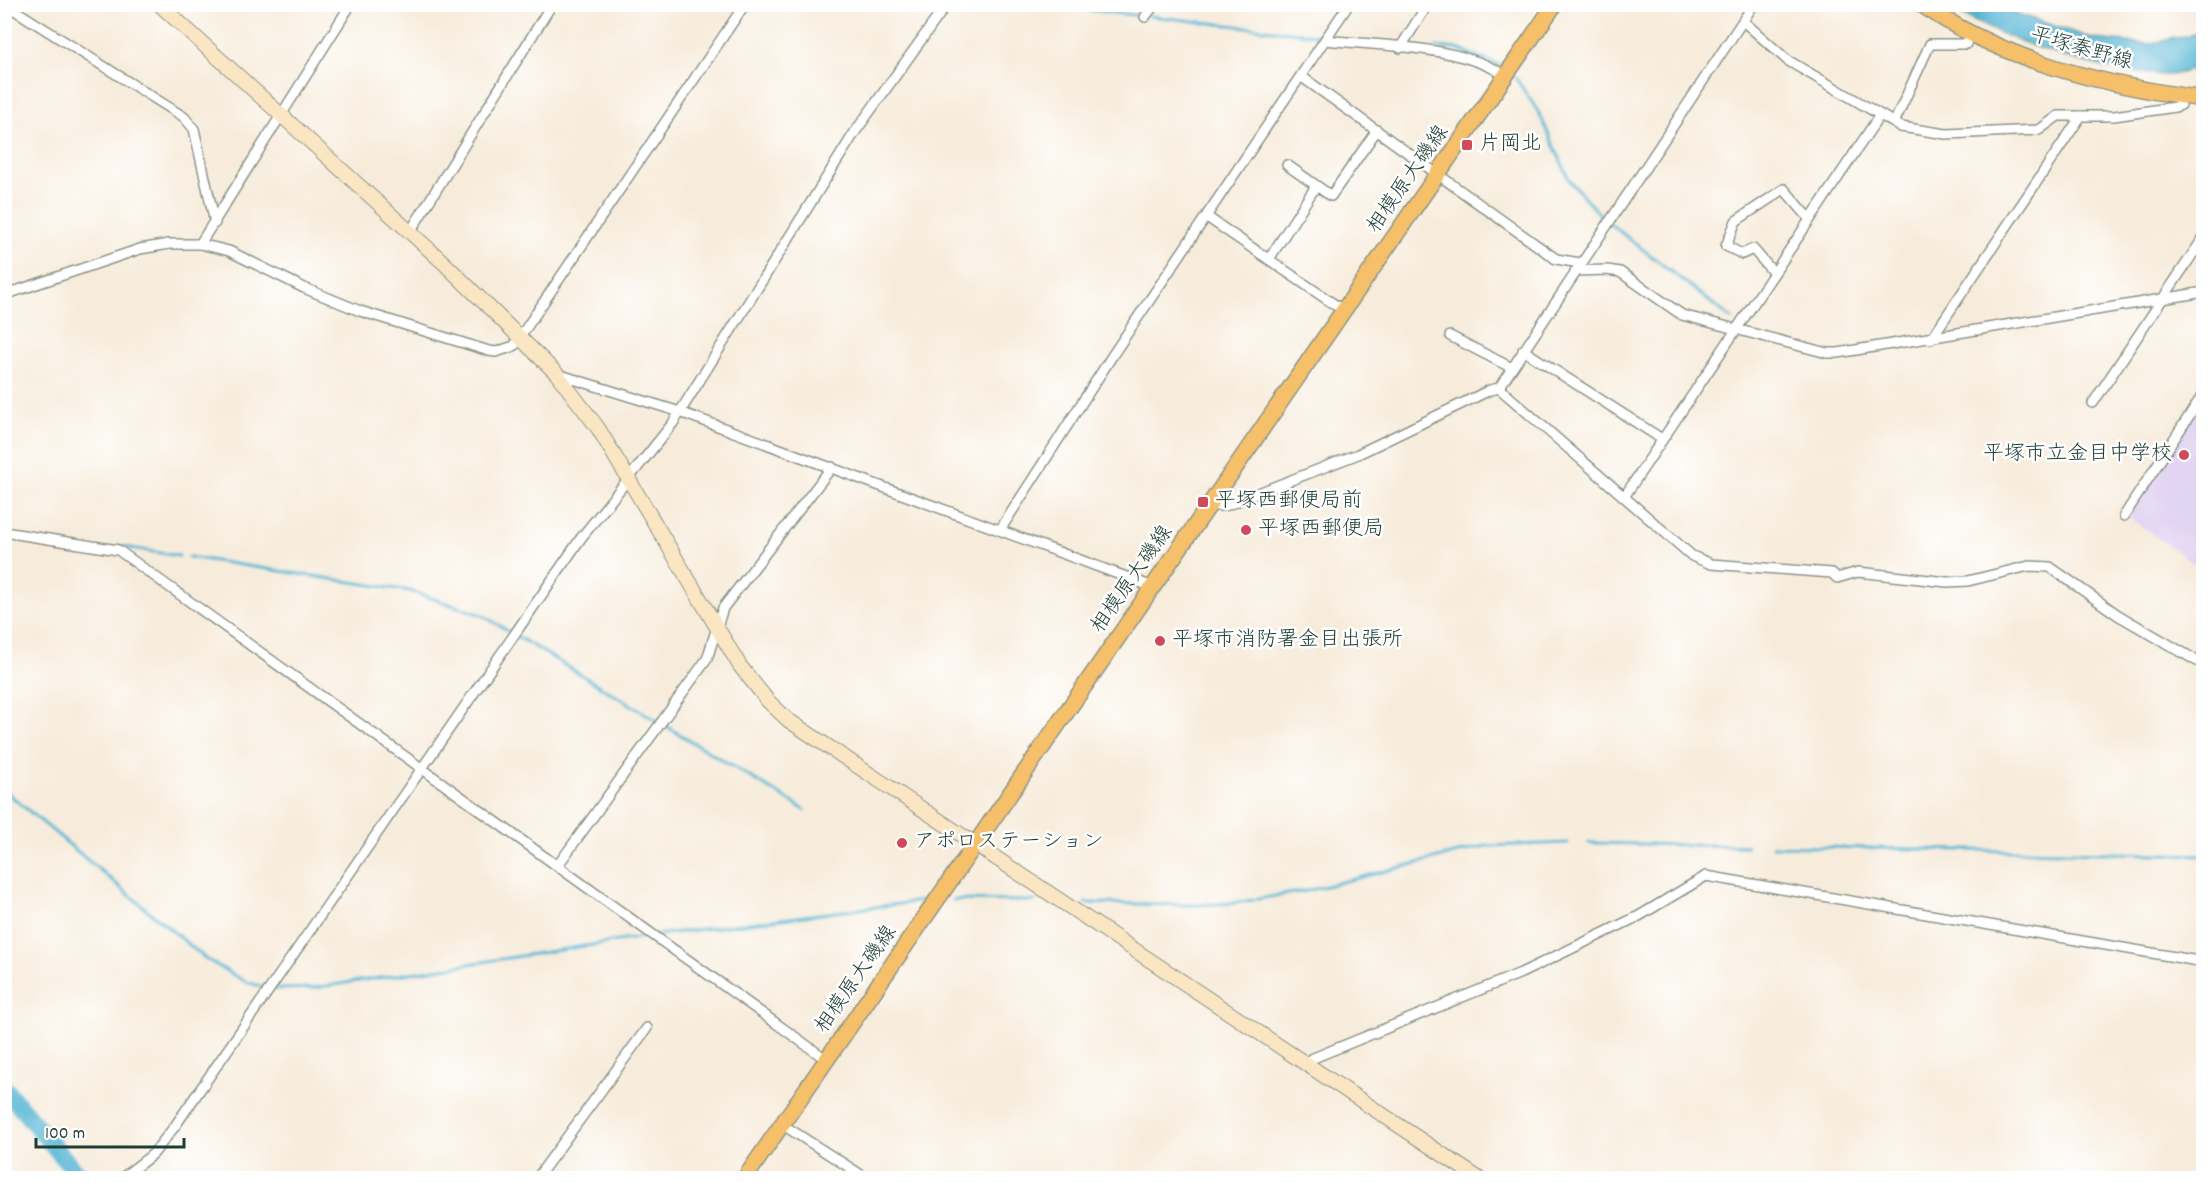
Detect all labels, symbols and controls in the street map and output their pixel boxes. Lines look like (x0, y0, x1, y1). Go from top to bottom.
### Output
street label: 平塚秦野線 (2026, 21, 2136, 79)
street label: 相模原大磯線 (1361, 120, 1457, 240)
place label: 片岡北 (1479, 130, 1542, 160)
marker: 片岡北 (1460, 138, 1474, 152)
place label: 平塚市立金目中学校 (1983, 440, 2172, 470)
marker: 平塚市立金目中学校 (2177, 448, 2191, 462)
place label: 平塚西郵便局前 (1215, 487, 1362, 517)
marker: 平塚西郵便局前 (1196, 495, 1210, 509)
place label: 平塚西郵便局 (1258, 515, 1384, 545)
street label: 相模原大磯線 (1085, 520, 1181, 640)
marker: 平塚西郵便局 (1239, 523, 1253, 537)
place label: 平塚市消防署金目出張所 (1172, 626, 1403, 656)
marker: 平塚市消防署金目出張所 (1153, 634, 1167, 648)
place label: アポロステーション (914, 828, 1104, 858)
marker: アポロステーション (895, 836, 909, 850)
street label: 相模原大磯線 (809, 920, 905, 1040)
scale bar (36, 1111, 184, 1149)
text: 100 m (45, 1122, 85, 1147)

